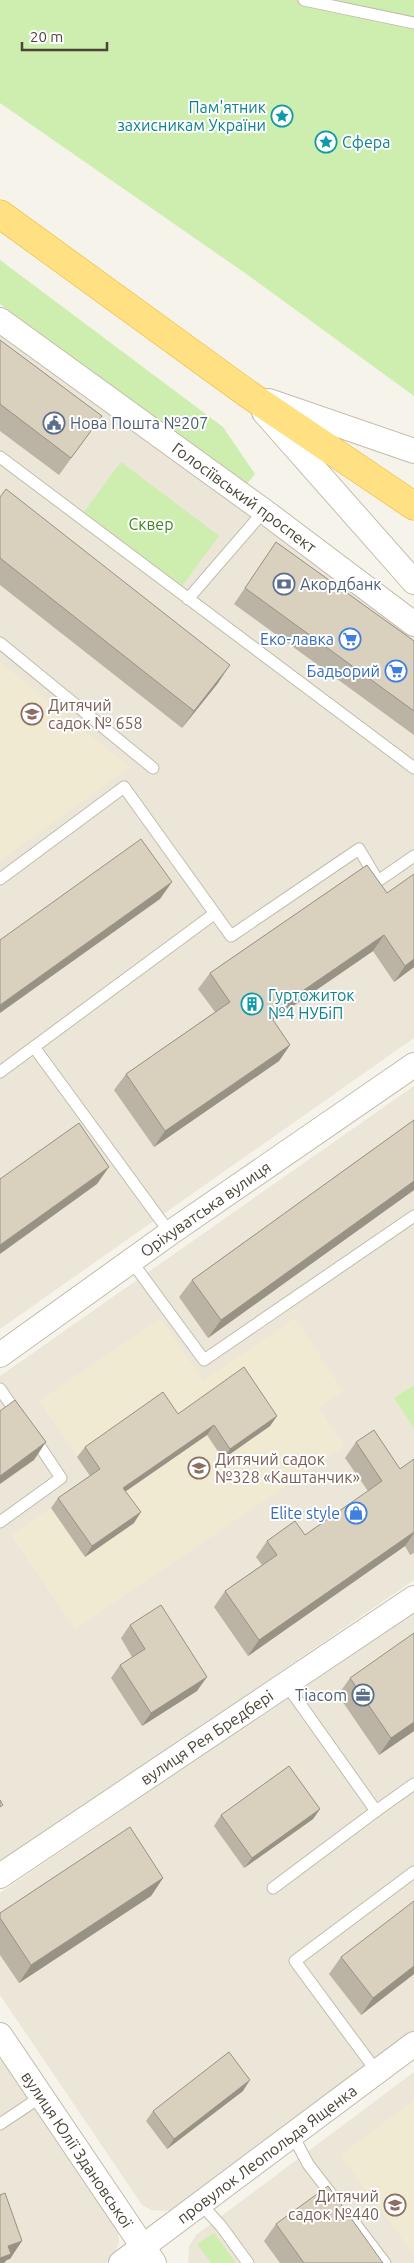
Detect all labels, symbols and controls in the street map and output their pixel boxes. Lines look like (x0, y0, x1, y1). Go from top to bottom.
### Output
scale bar (22, 20, 108, 52)
text: 20 m (30, 28, 63, 45)
place label: Пам'ятник захисникам України (117, 98, 266, 134)
place icon: Пам'ятник захисникам України (270, 104, 294, 128)
place icon: Сфера (314, 130, 338, 154)
place label: Сфера (342, 133, 390, 151)
public building icon: Нова Пошта №207 (42, 411, 66, 435)
place label: Нова Пошта №207 (70, 414, 208, 432)
street label: Голосіївський проспект (169, 439, 320, 556)
park label: Сквер (128, 515, 174, 533)
bank icon: Акордбанк (272, 572, 296, 596)
place label: Акордбанк (300, 575, 382, 593)
supermarket icon: Еко-лавка (338, 627, 362, 651)
place label: Еко-лавка (260, 630, 334, 648)
supermarket icon: Бадьорий (384, 659, 408, 683)
place label: Бадьорий (307, 662, 380, 680)
place label: Дитячий садок № 658 (48, 696, 143, 732)
school or university icon: Дитячий садок № 658 (20, 702, 44, 726)
place label: Гуртожиток №4 НУБіП (268, 986, 355, 1022)
building icon: Гуртожиток №4 НУБіП (240, 992, 264, 1016)
street label: Оріхуватська вулиця (137, 1157, 274, 1260)
place label: Дитячий садок №328 «Каштанчик» (215, 1450, 360, 1486)
school or university icon: Дитячий садок №328 «Каштанчик» (187, 1456, 211, 1480)
shop icon: Elite style (344, 1501, 368, 1525)
place label: Elite style (270, 1504, 340, 1522)
office icon: Tiacom (351, 1683, 375, 1707)
street label: вулиця Рея Бредбері (137, 1686, 277, 1788)
place label: Tiacom (295, 1686, 347, 1704)
street label: вулиця Юлії Здановської (18, 2068, 137, 2232)
street label: провулок Леопольда Ященка (173, 2081, 360, 2227)
place label: Дитячий садок №440 (288, 2187, 379, 2223)
school or university icon: Дитячий садок №440 (383, 2193, 407, 2217)

